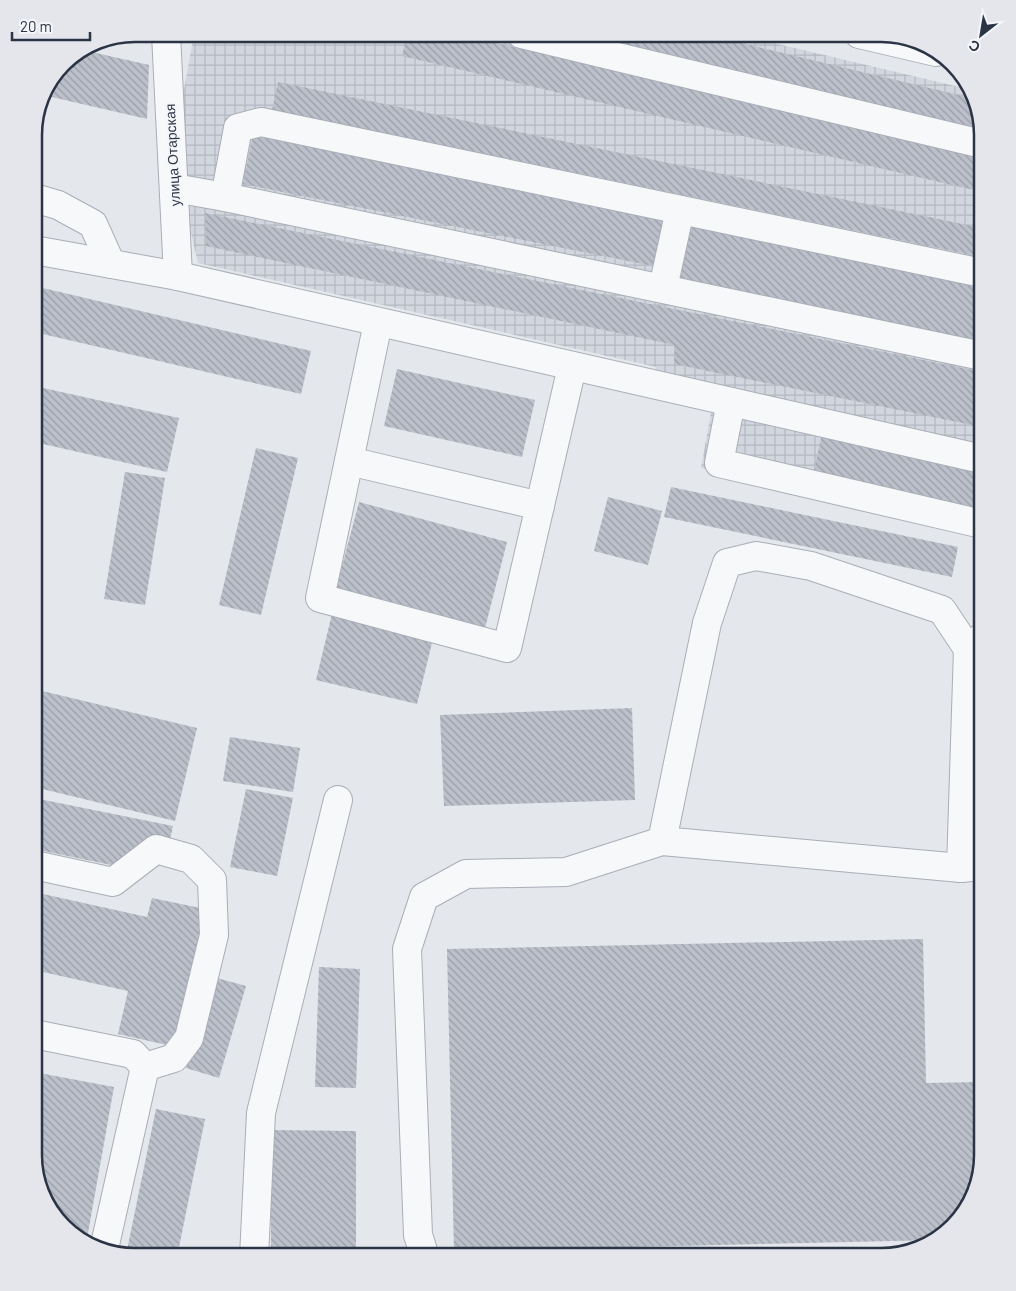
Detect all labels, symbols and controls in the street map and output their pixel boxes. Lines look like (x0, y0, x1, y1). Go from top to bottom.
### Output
scale bar (12, 10, 90, 42)
north arrow (956, 10, 1006, 60)
text: 20 m (20, 17, 52, 35)
text: С (965, 37, 983, 56)
street label: улица Отарская (161, 103, 183, 207)

